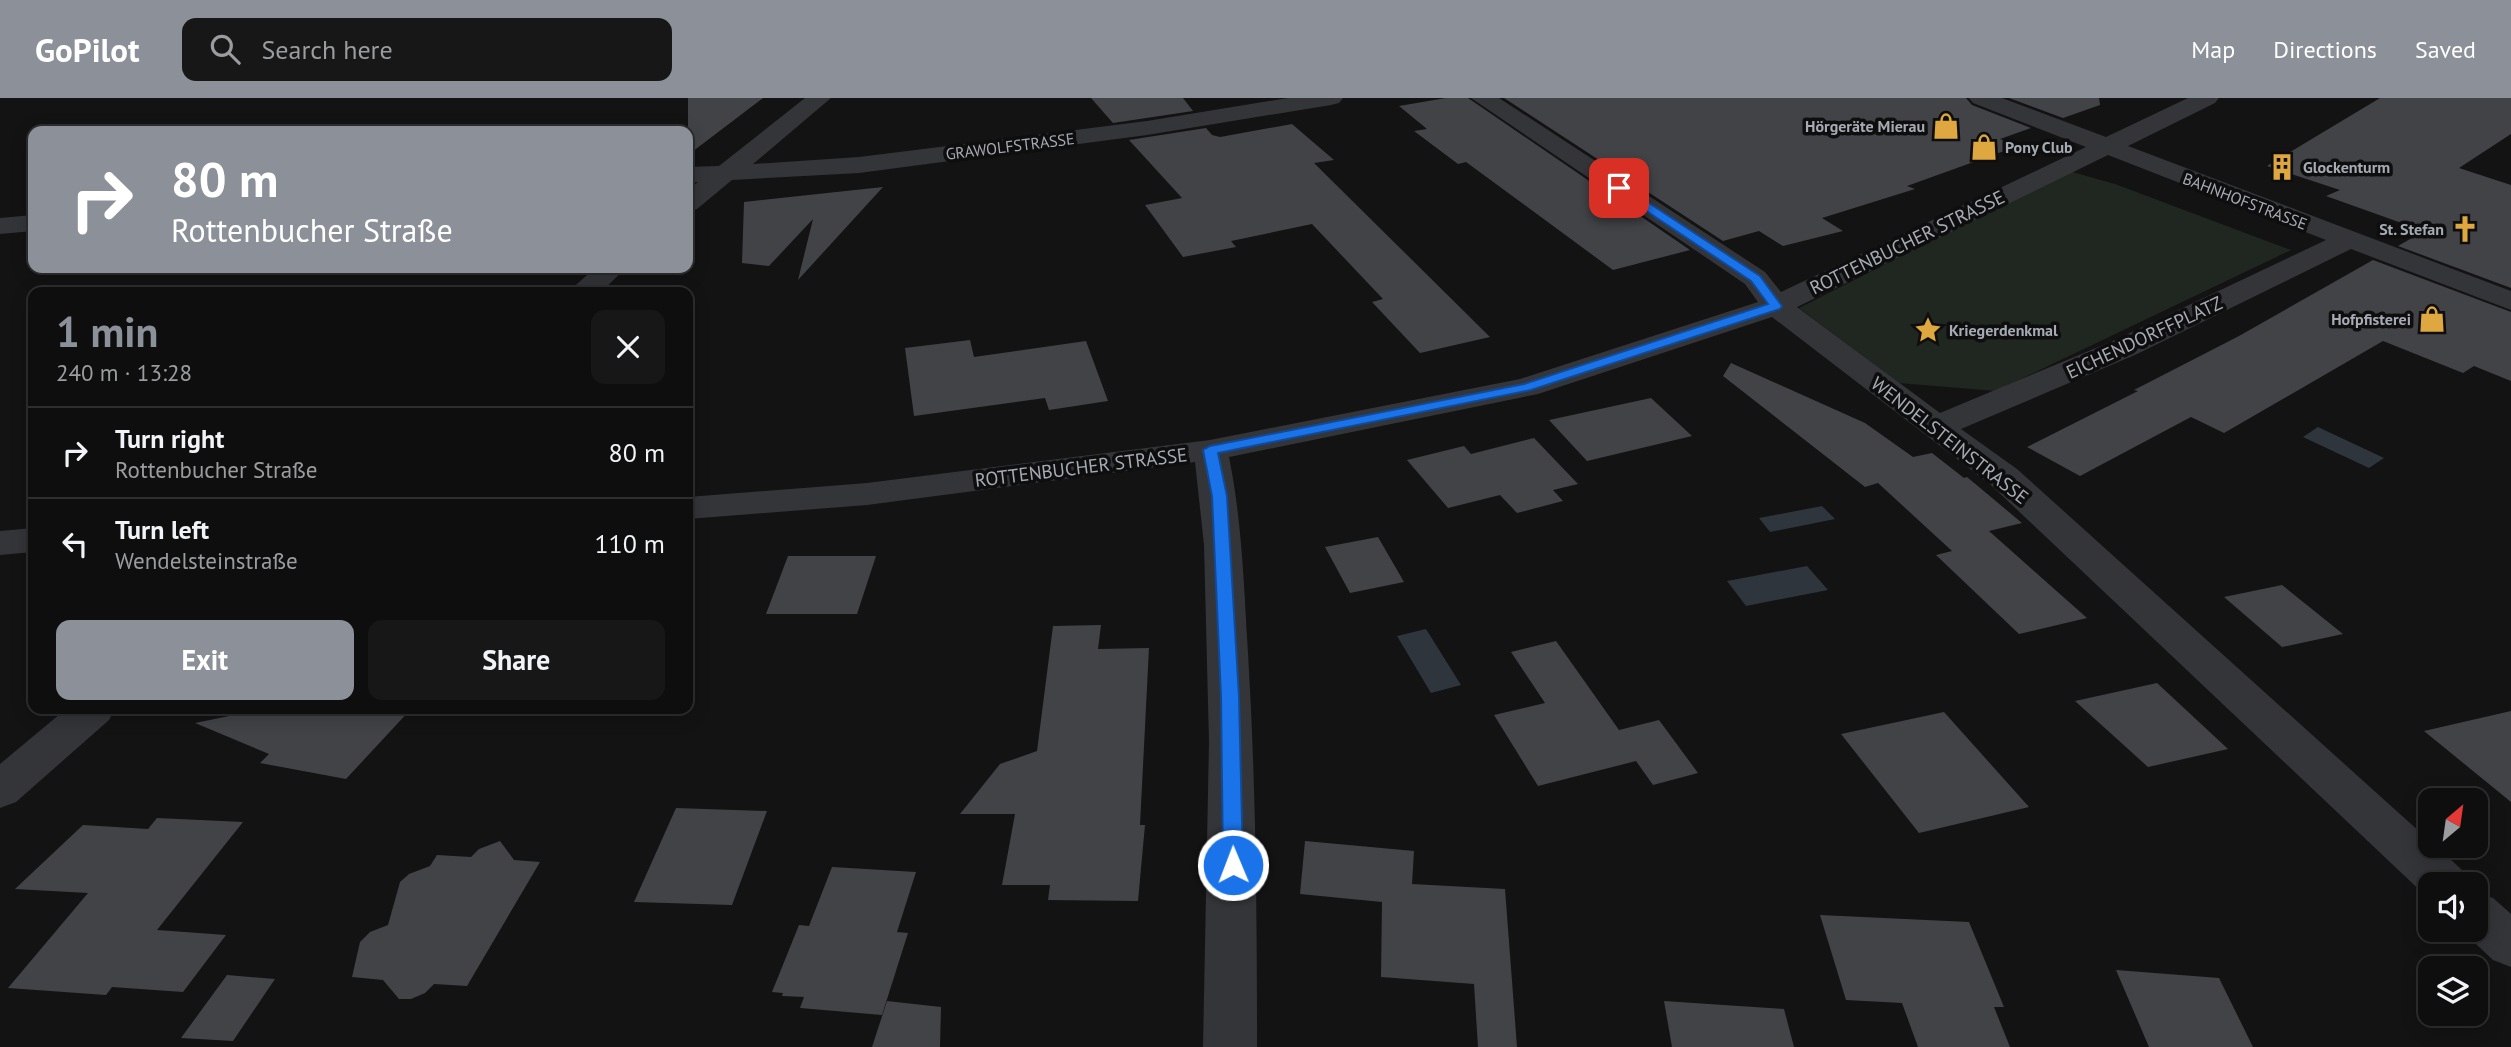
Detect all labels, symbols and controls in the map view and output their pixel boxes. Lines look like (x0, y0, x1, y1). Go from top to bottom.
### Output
search box (182, 18, 672, 81)
text: GoPilot (35, 28, 140, 71)
icon: search (206, 30, 244, 68)
text: Search here (262, 33, 393, 66)
text: Map (2191, 34, 2235, 65)
text: Directions (2273, 34, 2377, 65)
text: Saved (2415, 34, 2476, 65)
shop icon: Hörgeräte Mierau (1931, 111, 1961, 141)
place label: Hörgeräte Mierau (1805, 116, 1925, 136)
street label: GRAWOLFSTRASSE (944, 128, 1076, 164)
shop icon: Pony Club (1969, 132, 1999, 162)
place label: Pony Club (2005, 137, 2073, 157)
text: 80 m (171, 147, 278, 211)
building icon: Glockenturm (2267, 152, 2297, 182)
icon: right (56, 154, 147, 245)
place label: Glockenturm (2303, 157, 2390, 177)
pin (1589, 158, 1649, 218)
street label: BAHNHOFSTRASSE (2180, 168, 2310, 234)
icon: arrive (1600, 169, 1638, 207)
street label: ROTTENBUCHER STRASSE (1806, 184, 2008, 300)
text: Rottenbucher Straße (171, 209, 453, 251)
church icon: St. Stefan (2450, 214, 2480, 244)
place label: St. Stefan (2379, 219, 2444, 239)
street label: EICHENDORFFPLATZ (2062, 290, 2226, 384)
text: 1 min (56, 304, 158, 359)
shop icon: Hofpfisterei (2417, 304, 2447, 334)
place label: Hofpfisterei (2331, 309, 2411, 329)
button: close (591, 310, 665, 384)
place icon: Kriegerdenkmal (1913, 315, 1943, 345)
place label: Kriegerdenkmal (1949, 320, 2058, 340)
text: 240 m · 13:28 (56, 358, 192, 387)
street label: WENDELSTEINSTRASSE (1866, 371, 2034, 509)
text: Turn right (115, 422, 224, 455)
icon: right (56, 434, 94, 472)
text: 80 m (609, 436, 665, 469)
street label: ROTTENBUCHER STRASSE (974, 442, 1188, 492)
text: Rottenbucher Straße (115, 455, 317, 484)
text: Turn left (115, 513, 209, 546)
icon: left (56, 525, 94, 563)
text: 110 m (594, 527, 665, 560)
text: Wendelsteinstraße (115, 546, 298, 575)
button: Exit (56, 620, 354, 700)
button: Share (368, 620, 665, 700)
north arrow (2418, 788, 2488, 858)
map controls (2418, 788, 2488, 1026)
position arrow (1196, 828, 1270, 902)
button: sound (2418, 872, 2488, 942)
button: layers (2418, 956, 2488, 1026)

